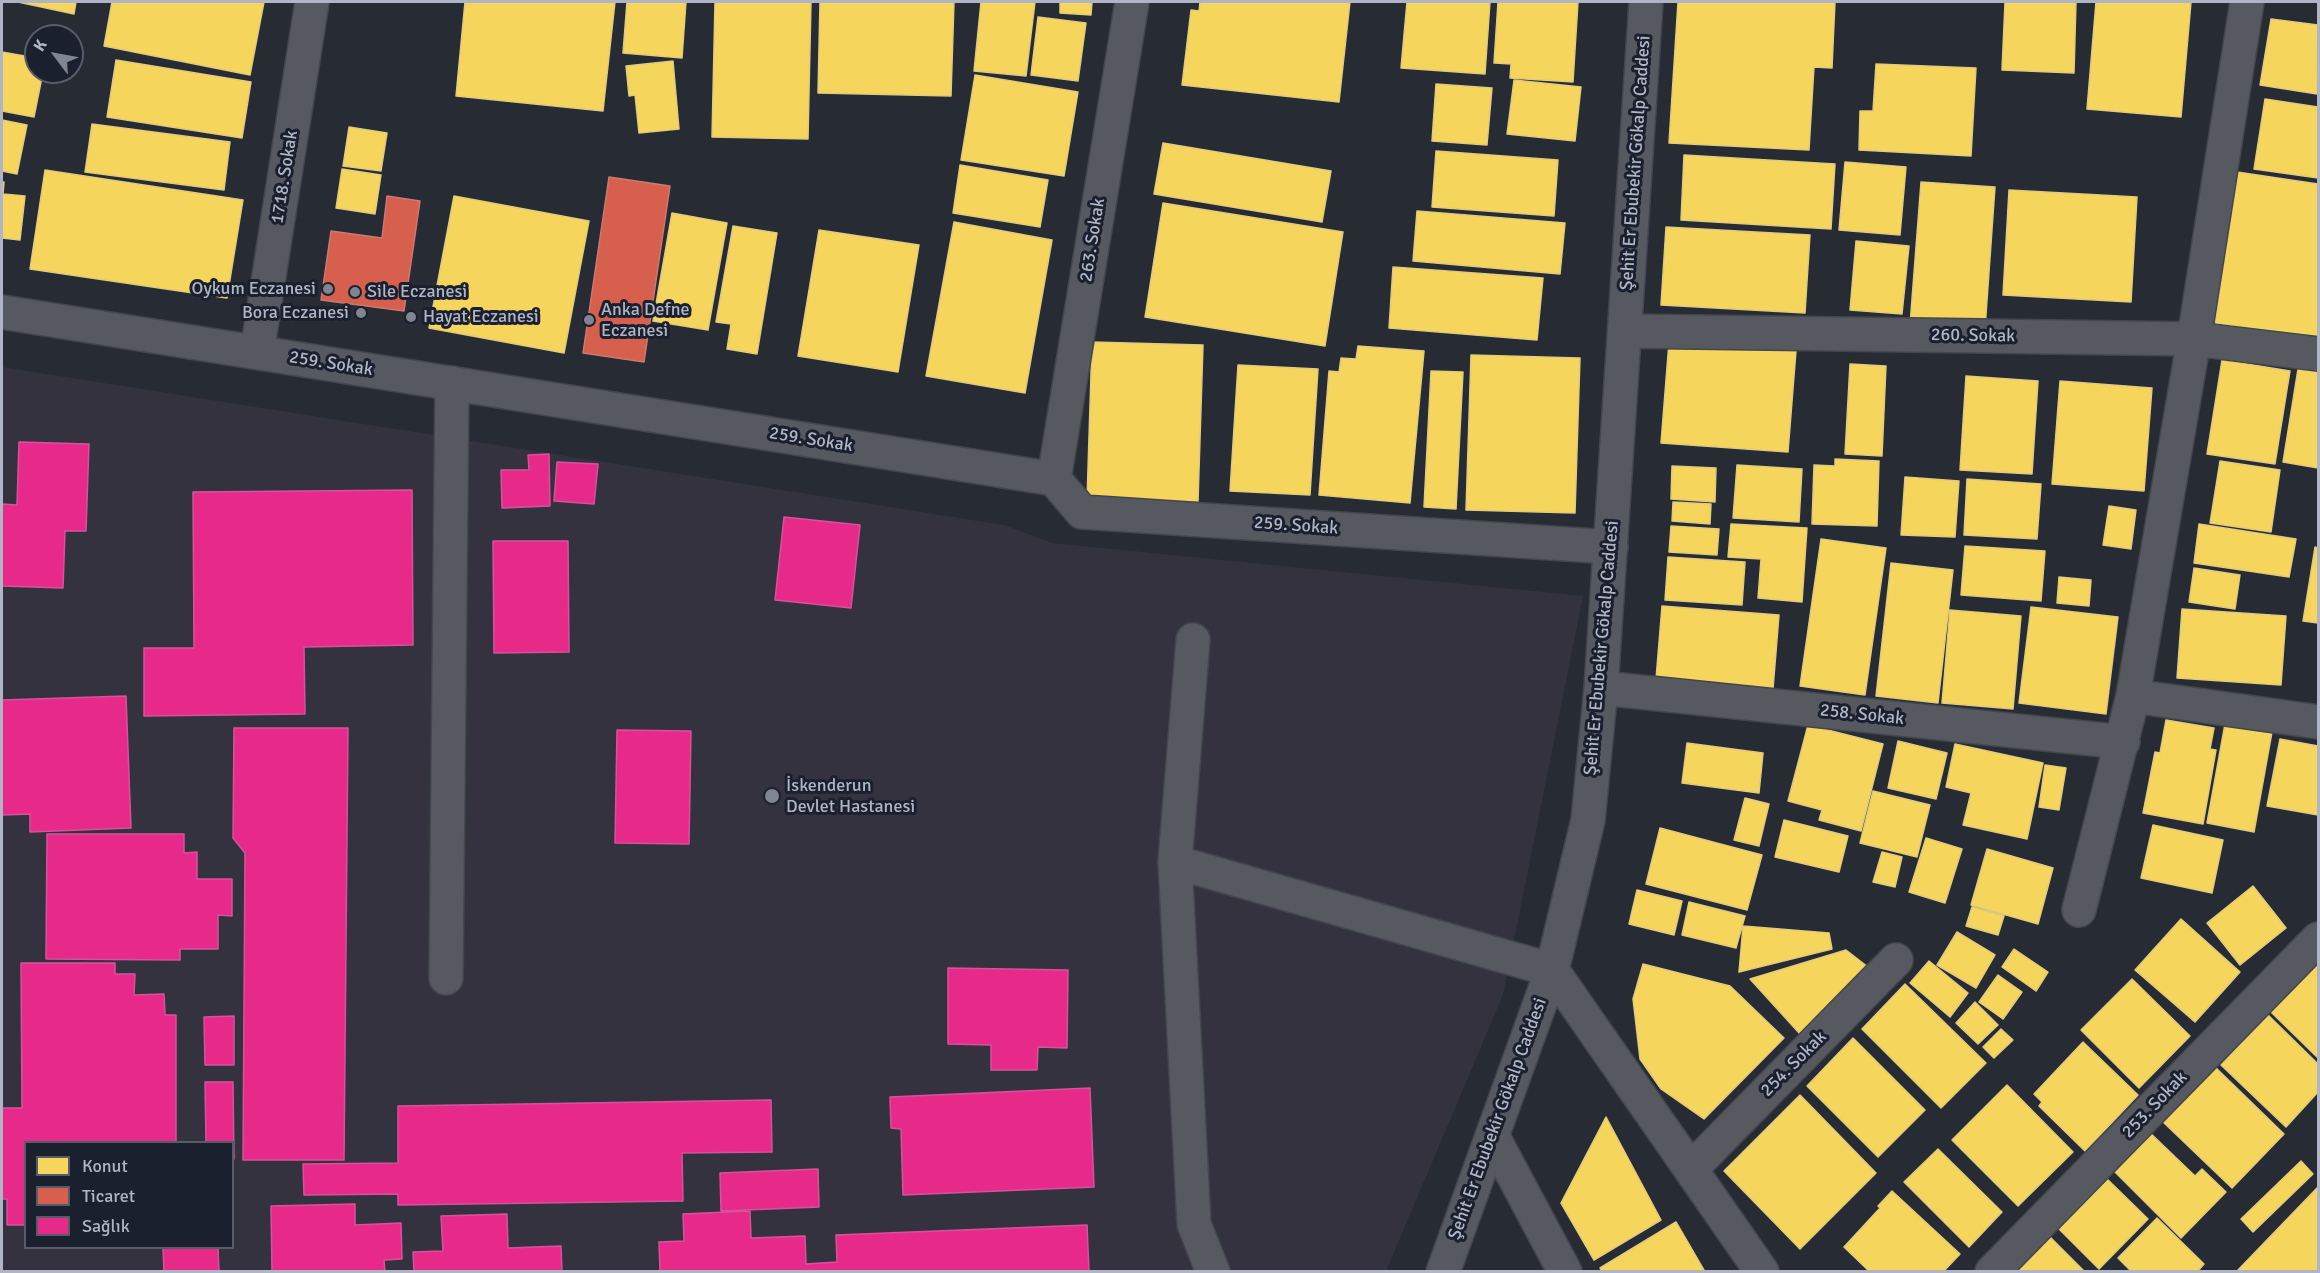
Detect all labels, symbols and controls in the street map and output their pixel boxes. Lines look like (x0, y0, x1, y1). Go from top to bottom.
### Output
north arrow (24, 24, 84, 84)
street label: Şehit Er Ebubekir Gökalp Caddesi (1616, 35, 1656, 291)
text: K (29, 36, 52, 55)
street label: 1718. Sokak (267, 129, 303, 225)
street label: 263. Sokak (1076, 197, 1110, 283)
place label: Oykum Eczanesi (192, 278, 316, 300)
place label: Sile Eczanesi (367, 281, 467, 303)
marker: Oykum Eczanesi (321, 282, 335, 296)
marker: Sile Eczanesi (348, 285, 362, 299)
place label: Anka Defne Eczanesi (601, 299, 689, 342)
place label: Bora Eczanesi (242, 302, 349, 324)
marker: Bora Eczanesi (354, 306, 368, 320)
place label: Hayat Eczanesi (423, 306, 539, 328)
marker: Hayat Eczanesi (404, 310, 418, 324)
marker: Anka Defne Eczanesi (582, 313, 596, 327)
street label: 260. Sokak (1931, 324, 2015, 348)
street label: 259. Sokak (288, 347, 374, 381)
street label: 259. Sokak (768, 423, 854, 457)
street label: 259. Sokak (1253, 512, 1339, 540)
street label: Şehit Er Ebubekir Gökalp Caddesi (1580, 520, 1624, 776)
street label: 258. Sokak (1819, 700, 1905, 730)
place label: İskenderun Devlet Hastanesi (786, 775, 915, 818)
marker: İskenderun Devlet Hastanesi (763, 787, 781, 805)
street label: Şehit Er Ebubekir Gökalp Caddesi (1444, 995, 1552, 1243)
street label: 254. Sokak (1757, 1027, 1831, 1101)
street label: 253. Sokak (2118, 1067, 2192, 1143)
legend (24, 1141, 234, 1249)
text: Konut (82, 1155, 128, 1177)
text: Ticaret (82, 1185, 135, 1207)
text: Sağlık (82, 1215, 130, 1237)

